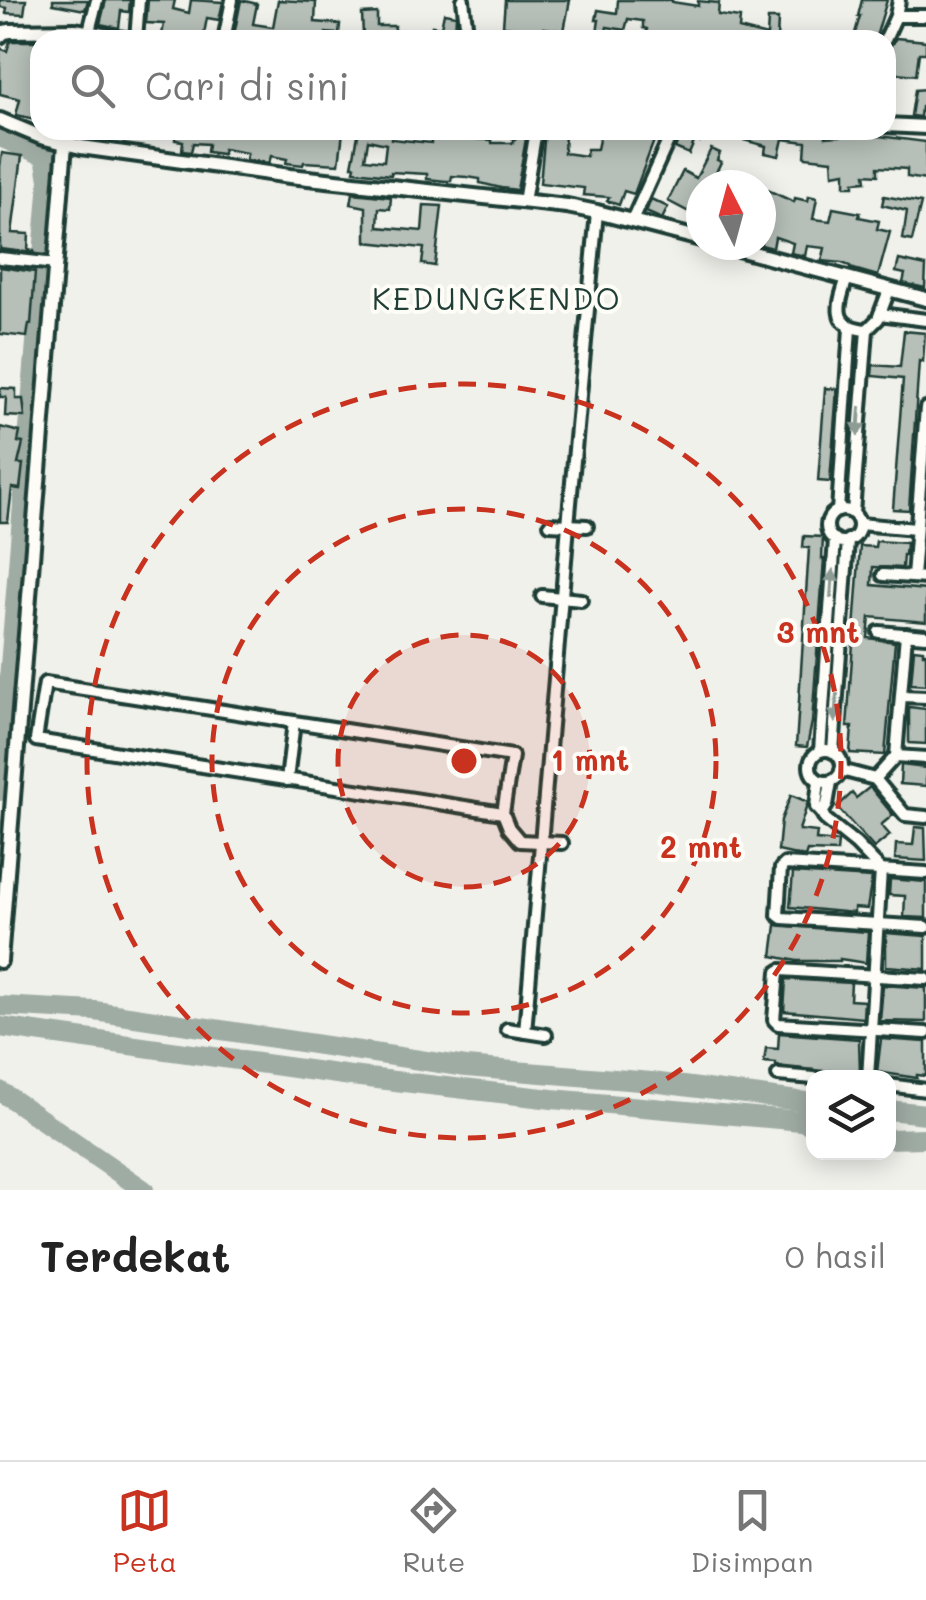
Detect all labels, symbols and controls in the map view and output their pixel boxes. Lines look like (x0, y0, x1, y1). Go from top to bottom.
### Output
search box (30, 30, 896, 140)
icon: search (65, 58, 120, 113)
text: Cari di sini (145, 60, 349, 110)
north arrow (686, 170, 776, 260)
district label: KEDUNGKENDO (372, 278, 622, 318)
one-way arrow (851, 406, 867, 438)
one-way arrow (824, 568, 840, 600)
text: 3 mnt (776, 611, 860, 651)
one-way arrow (828, 692, 844, 724)
text: 1 mnt (551, 739, 629, 779)
centre of rings (446, 743, 482, 779)
text: 2 mnt (660, 826, 742, 866)
map controls (806, 1070, 896, 1160)
button: layers (806, 1070, 896, 1160)
text: Terdekat (40, 1228, 230, 1283)
text: 0 hasil (785, 1234, 886, 1276)
tab: Peta (113, 1483, 177, 1579)
tab: Rute (402, 1483, 465, 1579)
tab: Disimpan (691, 1483, 813, 1579)

